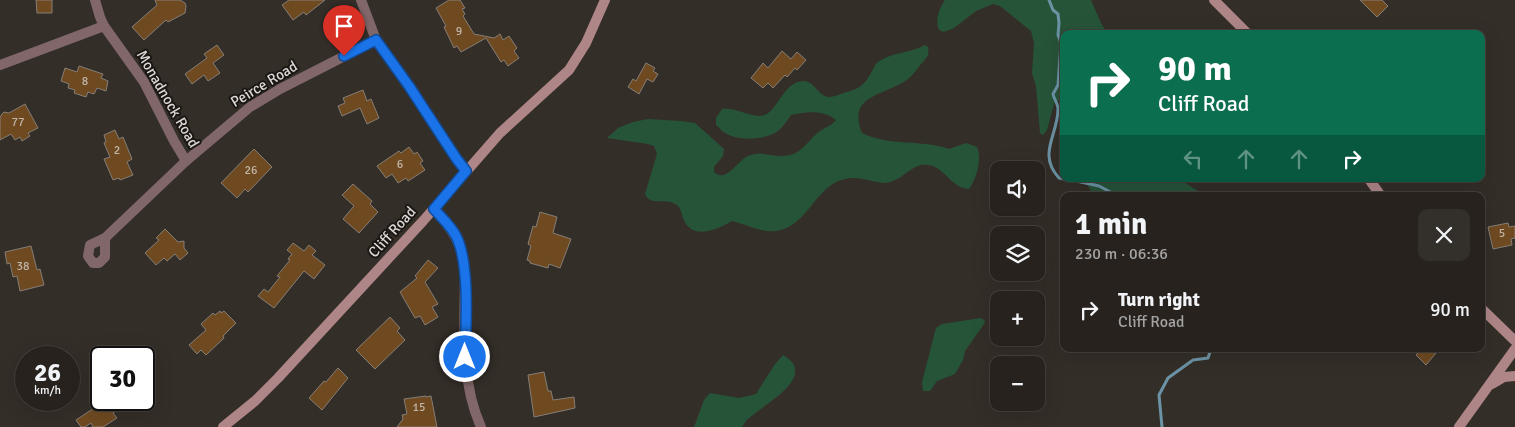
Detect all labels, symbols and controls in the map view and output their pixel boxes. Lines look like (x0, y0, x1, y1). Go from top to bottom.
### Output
pin (323, 5, 365, 56)
icon: arrive (330, 12, 358, 40)
house number: 9 (456, 24, 462, 39)
street label: Monadnock Road (133, 47, 203, 151)
text: 90 m (1158, 47, 1232, 90)
icon: right (1075, 50, 1140, 115)
street label: Peirce Road (227, 57, 301, 111)
house number: 8 (82, 74, 88, 89)
text: Cliff Road (1158, 90, 1250, 117)
house number: 77 (12, 115, 24, 130)
house number: 2 (114, 143, 120, 158)
icon: left (1179, 145, 1207, 173)
icon: ahead (1232, 145, 1260, 173)
icon: ahead (1285, 145, 1313, 173)
icon: right (1338, 145, 1366, 173)
house number: 6 (397, 157, 403, 172)
map controls (990, 161, 1045, 411)
button: sound (990, 161, 1045, 216)
house number: 26 (245, 163, 257, 178)
street label: Cliff Road (364, 203, 420, 261)
text: 1 min (1075, 206, 1147, 243)
button: close (1418, 209, 1470, 261)
button: layers (990, 226, 1045, 281)
house number: 5 (1499, 226, 1505, 241)
text: 230 m · 06:36 (1075, 244, 1168, 264)
house number: 38 (17, 259, 29, 274)
text: Turn right (1118, 288, 1200, 312)
button: + (990, 291, 1045, 346)
icon: right (1075, 296, 1103, 324)
text: 90 m (1430, 298, 1470, 322)
text: Cliff Road (1118, 312, 1185, 332)
position arrow (438, 330, 490, 382)
speed limit sign: 30 (90, 346, 155, 411)
button: − (990, 356, 1045, 411)
text: 26 (34, 357, 61, 388)
text: km/h (34, 383, 61, 398)
house number: 15 (413, 400, 425, 415)

